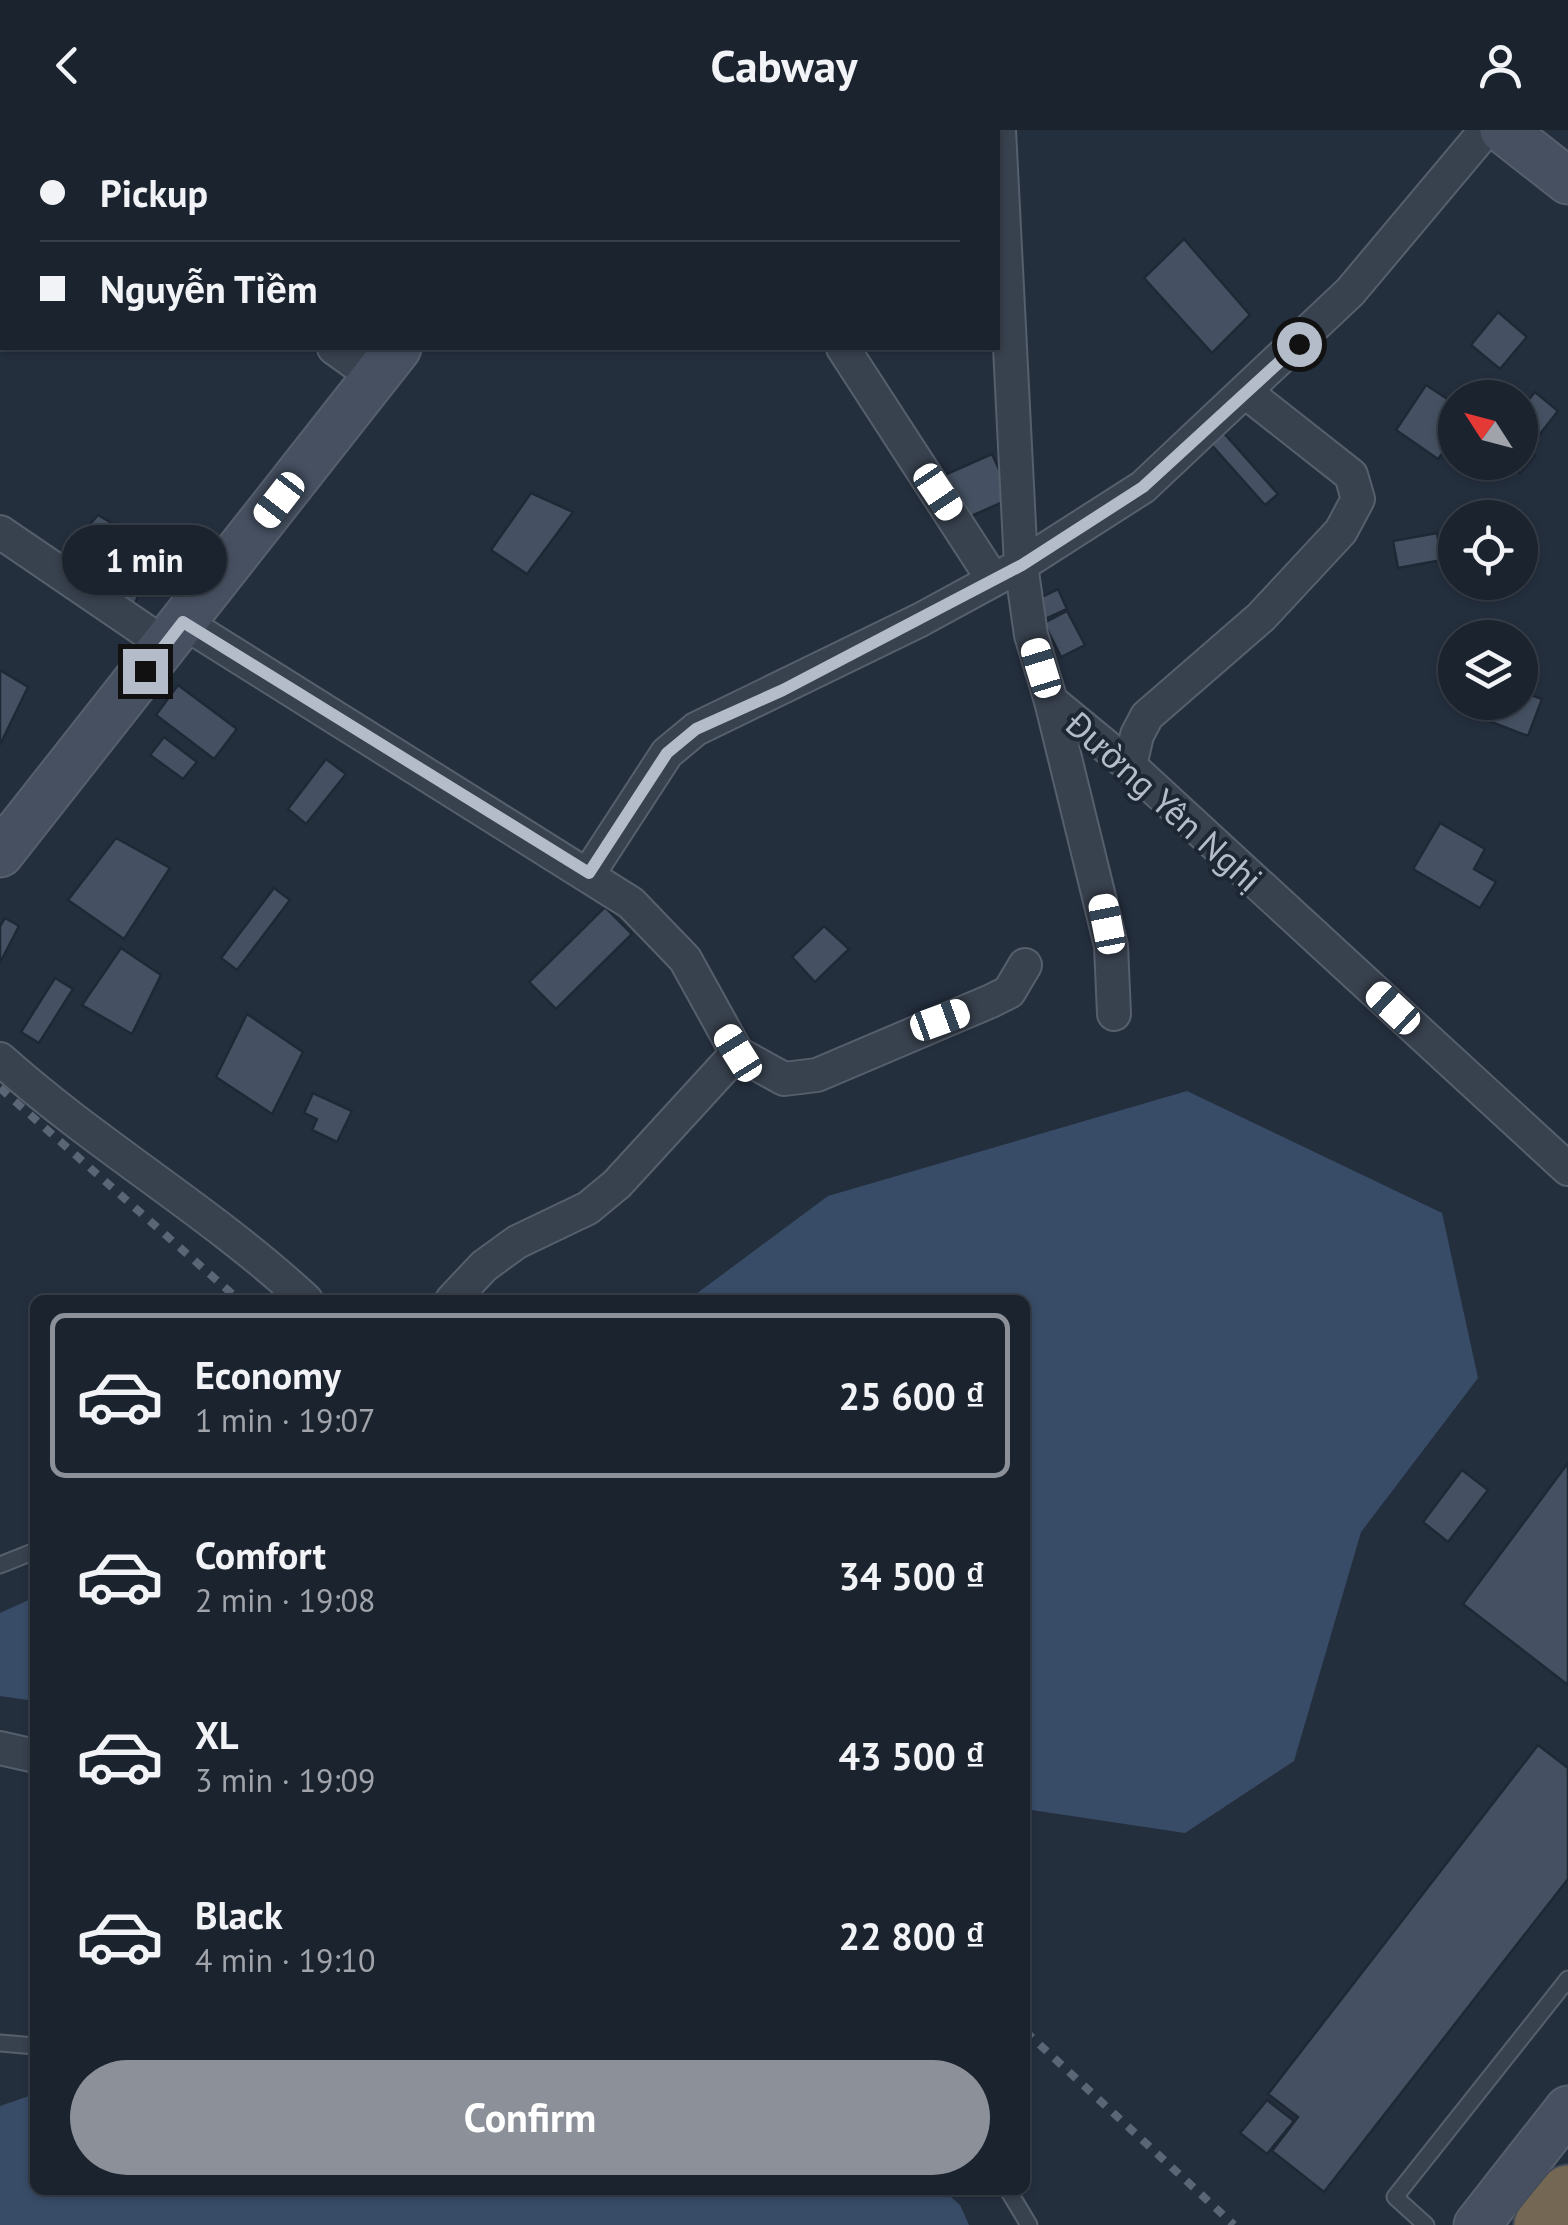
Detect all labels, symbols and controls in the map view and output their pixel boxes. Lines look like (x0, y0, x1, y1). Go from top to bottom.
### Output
text: Cabway (711, 36, 857, 94)
icon: back (40, 38, 95, 93)
icon: person (1473, 38, 1528, 93)
text: Pickup (100, 168, 208, 217)
text: Nguyễn Tiềm (100, 264, 318, 313)
route start (1277, 322, 1322, 367)
north arrow (1438, 380, 1538, 480)
map controls (1438, 380, 1538, 720)
car (909, 459, 967, 525)
car (249, 467, 309, 533)
button: locate (1438, 500, 1538, 600)
callout: 1 min (62, 526, 228, 596)
text: 1 min (105, 539, 184, 581)
button: layers (1438, 620, 1538, 720)
car (1018, 635, 1064, 701)
route end (123, 649, 168, 694)
street label: Đường Yên Nghị (1056, 700, 1271, 901)
car (1087, 892, 1127, 956)
car (1361, 977, 1425, 1039)
car (907, 996, 973, 1044)
car (709, 1020, 767, 1086)
text: Economy (195, 1350, 341, 1399)
icon: car (75, 1351, 165, 1441)
text: 25 600 ₫ (839, 1371, 985, 1420)
text: 1 min · 19:07 (195, 1399, 375, 1441)
text: Comfort (195, 1530, 326, 1579)
icon: car (75, 1531, 165, 1621)
text: 34 500 ₫ (839, 1551, 985, 1600)
text: 2 min · 19:08 (195, 1579, 375, 1621)
text: XL (195, 1710, 239, 1759)
icon: car (75, 1711, 165, 1801)
text: 43 500 ₫ (839, 1731, 985, 1780)
text: 3 min · 19:09 (195, 1759, 375, 1801)
text: Black (195, 1890, 283, 1939)
icon: car (75, 1891, 165, 1981)
text: 22 800 ₫ (839, 1911, 985, 1960)
text: 4 min · 19:10 (195, 1939, 375, 1981)
button: Confirm (70, 2060, 990, 2175)

